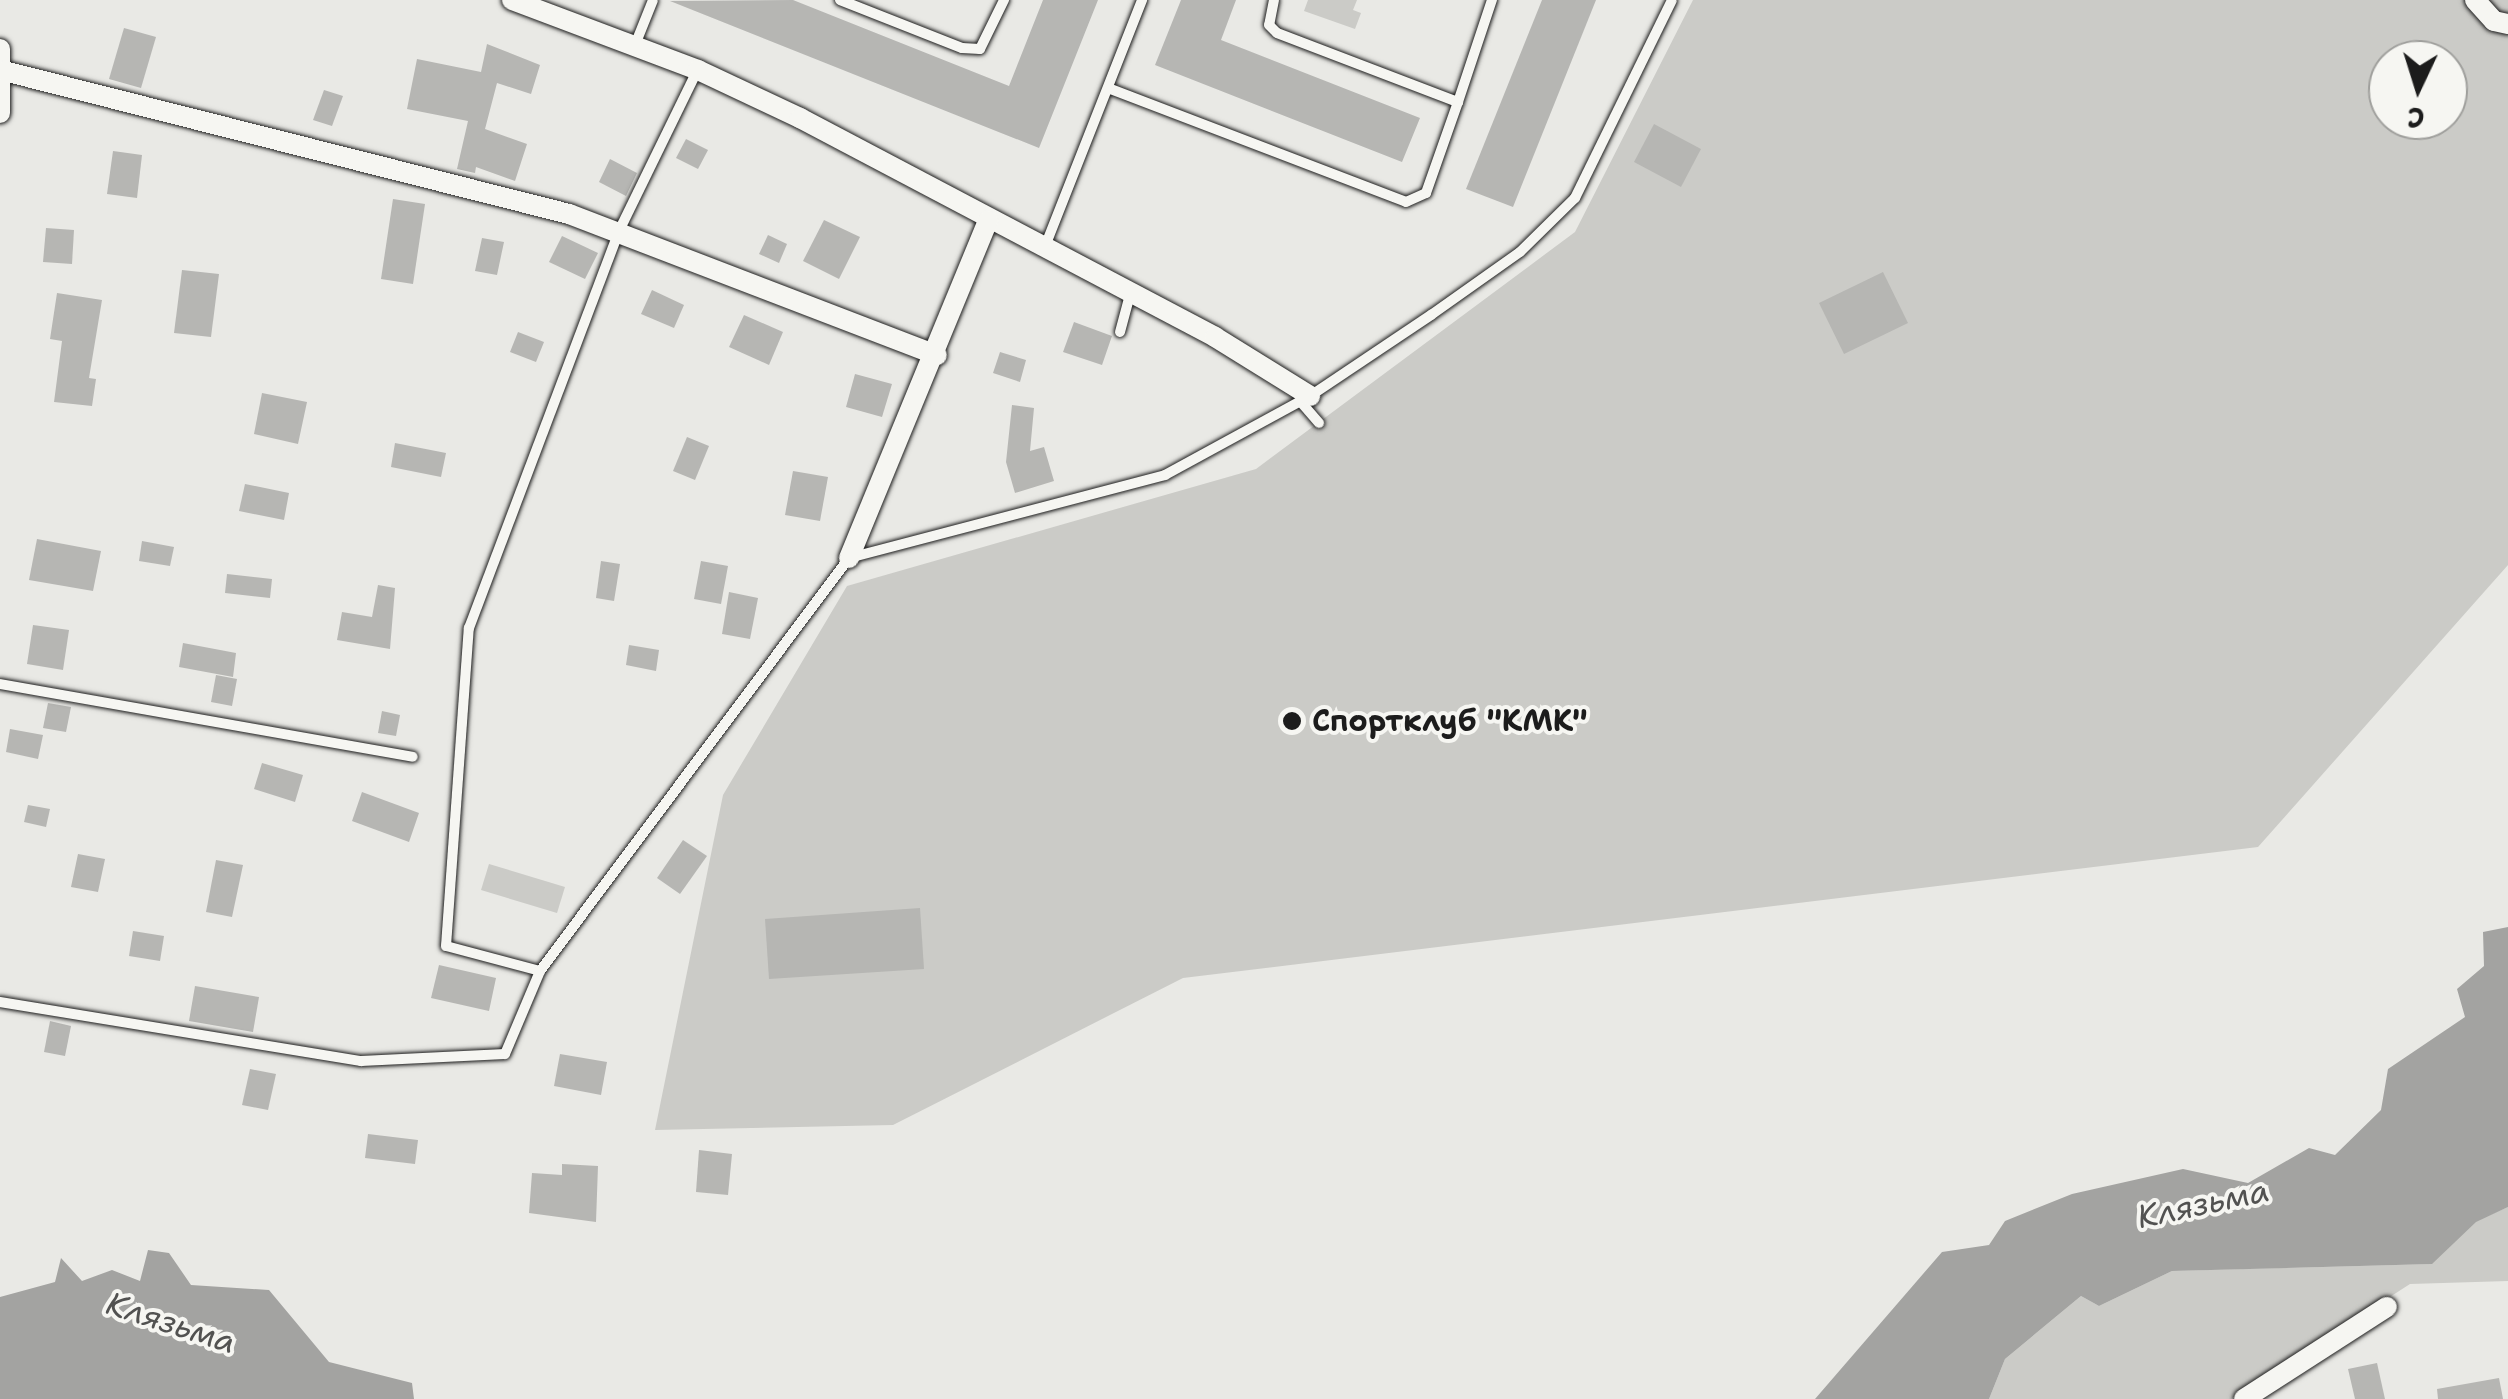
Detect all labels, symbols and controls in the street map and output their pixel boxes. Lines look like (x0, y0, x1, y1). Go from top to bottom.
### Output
north arrow (2368, 40, 2468, 140)
text: С (2406, 98, 2426, 137)
place label: Спортклуб "КМК" (1312, 703, 1588, 739)
marker: Спортклуб "КМК" (1281, 710, 1303, 732)
water label: Клязьма (2134, 1171, 2272, 1237)
water label: Клязьма (101, 1284, 241, 1362)

